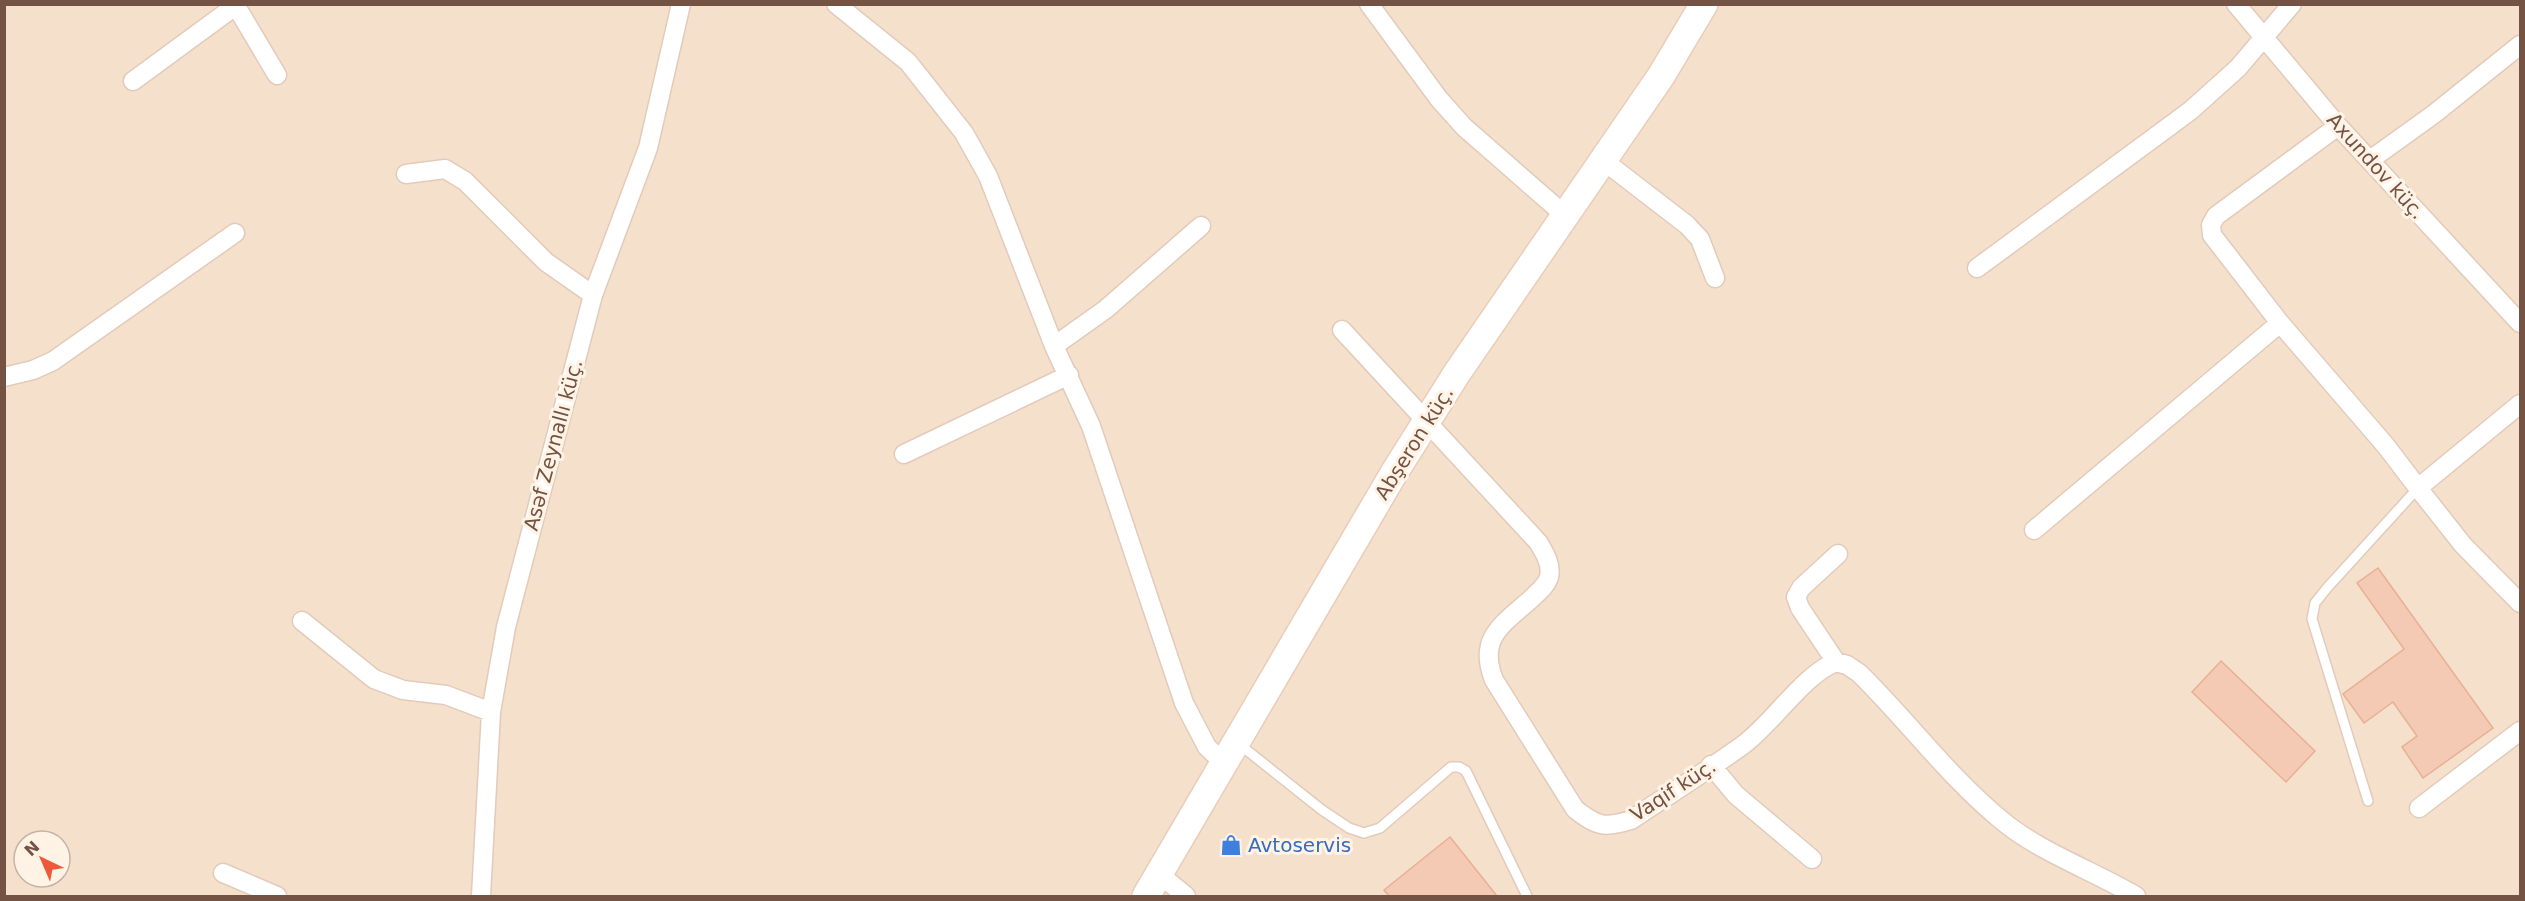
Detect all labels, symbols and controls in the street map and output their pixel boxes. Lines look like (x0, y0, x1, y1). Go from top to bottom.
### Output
street label: Axundov küç. (2322, 108, 2430, 224)
street label: Asəf Zeynallı küç. (519, 357, 587, 533)
street label: Abşeron küç. (1370, 382, 1458, 504)
street label: Vaqif küç. (1626, 754, 1720, 826)
north arrow (12, 829, 72, 889)
shop icon: Avtoservis (1219, 833, 1243, 857)
place label: Avtoservis (1248, 833, 1351, 857)
text: N (21, 837, 43, 860)

